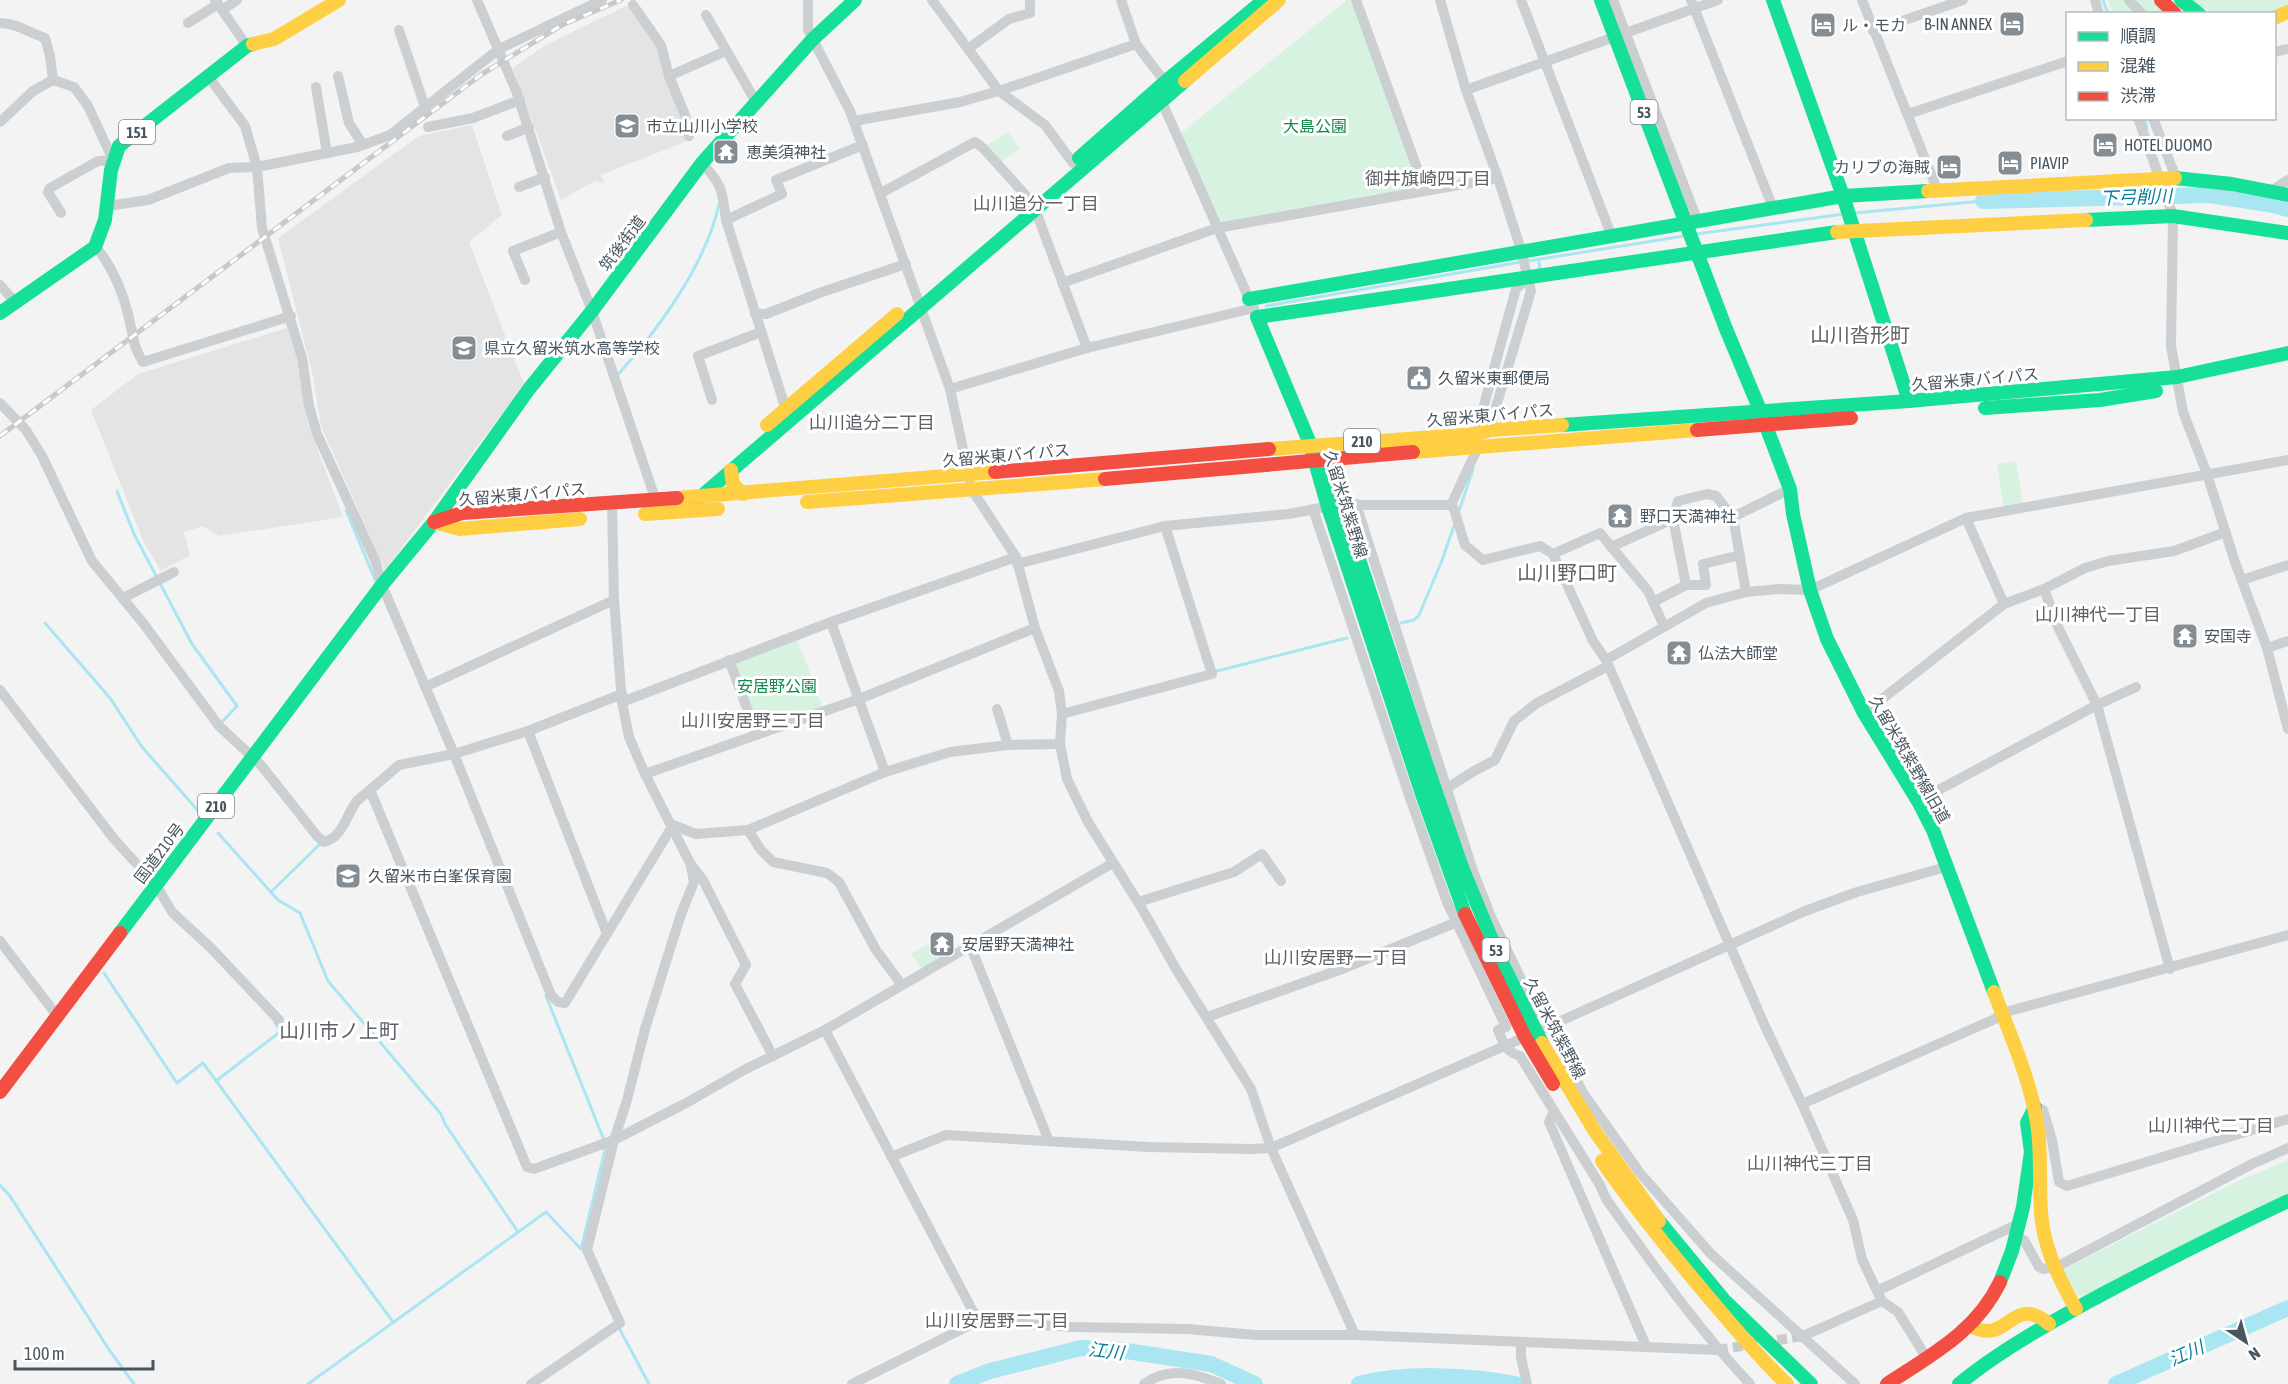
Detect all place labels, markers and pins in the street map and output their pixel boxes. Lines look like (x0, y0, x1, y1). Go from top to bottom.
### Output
hotel icon: B-IN ANNEX (1997, 9, 2027, 39)
hotel icon: ル・モカ (1808, 10, 1838, 40)
place label: B-IN ANNEX (1924, 15, 1993, 33)
place label: ル・モカ (1842, 16, 1906, 34)
school or university icon: 市立山川小学校 (612, 111, 642, 141)
place label: 市立山川小学校 (646, 117, 758, 135)
hotel icon: HOTEL DUOMO (2090, 130, 2120, 160)
place label: HOTEL DUOMO (2124, 136, 2212, 154)
temple icon: 恵美須神社 (711, 137, 741, 167)
place label: 恵美須神社 (746, 143, 826, 161)
hotel icon: PIAVIP (1995, 148, 2025, 178)
hotel icon: カリブの海賊 (1934, 152, 1964, 182)
place label: PIAVIP (2030, 154, 2069, 172)
place label: カリブの海賊 (1834, 158, 1930, 176)
school or university icon: 県立久留米筑水高等学校 (449, 333, 479, 363)
place label: 県立久留米筑水高等学校 (484, 339, 660, 357)
public building icon: 久留米東郵便局 (1404, 363, 1434, 393)
place label: 久留米東郵便局 (1438, 369, 1550, 387)
temple icon: 野口天満神社 (1605, 501, 1635, 531)
place label: 野口天満神社 (1640, 507, 1736, 525)
temple icon: 安国寺 (2170, 621, 2200, 651)
place label: 安国寺 (2204, 627, 2252, 645)
temple icon: 仏法大師堂 (1664, 638, 1694, 668)
place label: 仏法大師堂 (1698, 644, 1778, 662)
school or university icon: 久留米市白峯保育園 (333, 861, 363, 891)
place label: 久留米市白峯保育園 (368, 867, 512, 885)
temple icon: 安居野天満神社 (927, 929, 957, 959)
place label: 安居野天満神社 (962, 935, 1074, 953)

